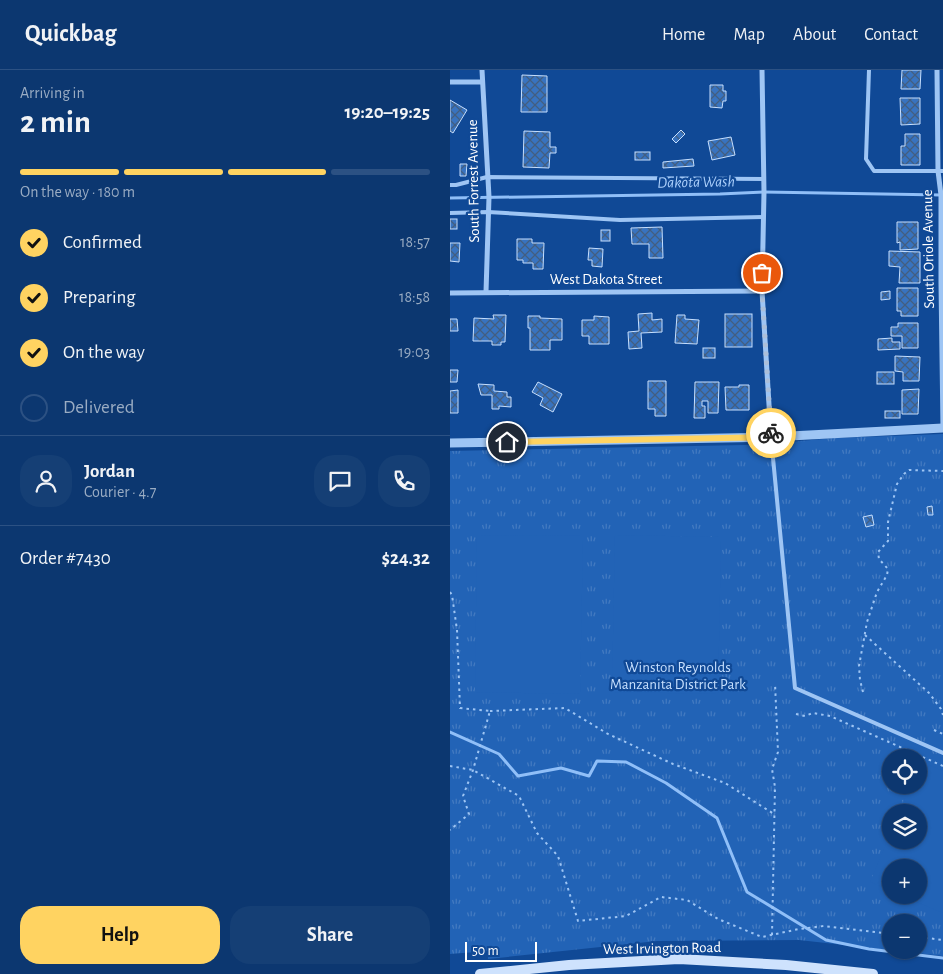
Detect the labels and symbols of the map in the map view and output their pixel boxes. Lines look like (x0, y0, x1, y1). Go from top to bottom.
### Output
street label: South Forrest Avenue (465, 119, 482, 243)
water label: Dakota Wash (657, 173, 735, 191)
street label: South Oriole Avenue (920, 189, 937, 309)
pin (741, 252, 783, 294)
street label: West Dakota Street (550, 272, 662, 287)
courier (746, 408, 796, 458)
pin (486, 421, 528, 463)
park label: Winston Reynolds Manzanita District Park (610, 660, 746, 692)
scale bar (465, 939, 538, 962)
street label: West Irvington Road (603, 940, 721, 957)

